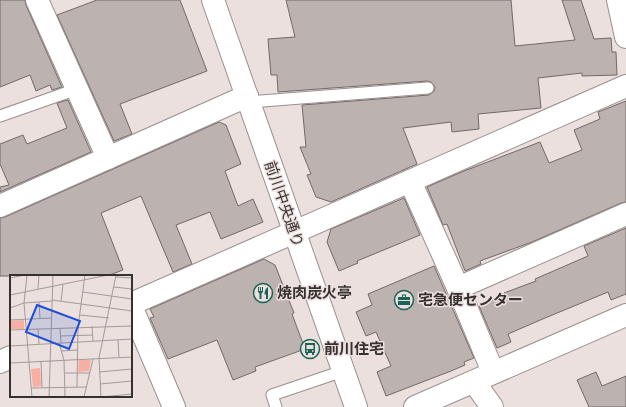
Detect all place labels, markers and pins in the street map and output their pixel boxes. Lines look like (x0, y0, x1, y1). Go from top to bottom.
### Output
restaurant icon: 焼肉炭火亭 (252, 282, 274, 304)
place label: 焼肉炭火亭 (277, 283, 352, 301)
office icon: 宅急便センター (393, 289, 415, 311)
place label: 宅急便センター (418, 290, 523, 308)
bus stop icon: 前川住宅 (299, 338, 321, 360)
place label: 前川住宅 (324, 339, 384, 357)

